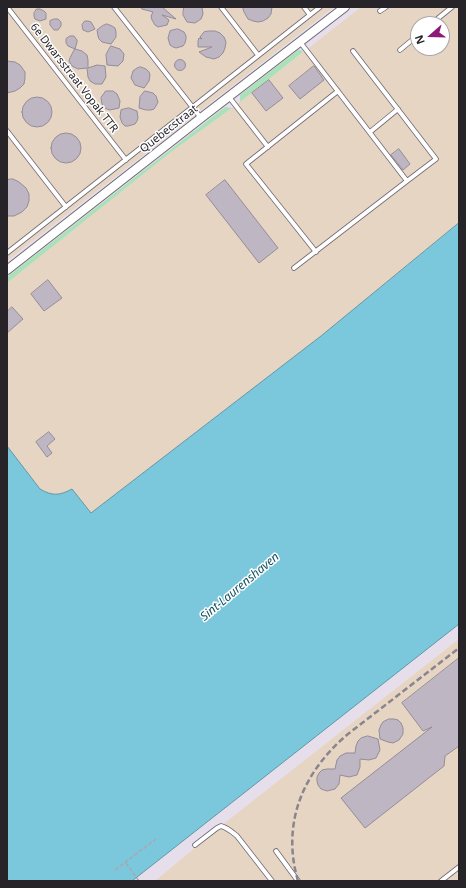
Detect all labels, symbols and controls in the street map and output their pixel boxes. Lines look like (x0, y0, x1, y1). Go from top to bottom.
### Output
north arrow (410, 16, 450, 56)
street label: 6e Dwarsstraat Vopak TTR (27, 21, 121, 135)
text: N (411, 33, 428, 47)
street label: Quebecstraat (137, 102, 201, 156)
water label: Sint-Laurenshaven (198, 550, 282, 624)

